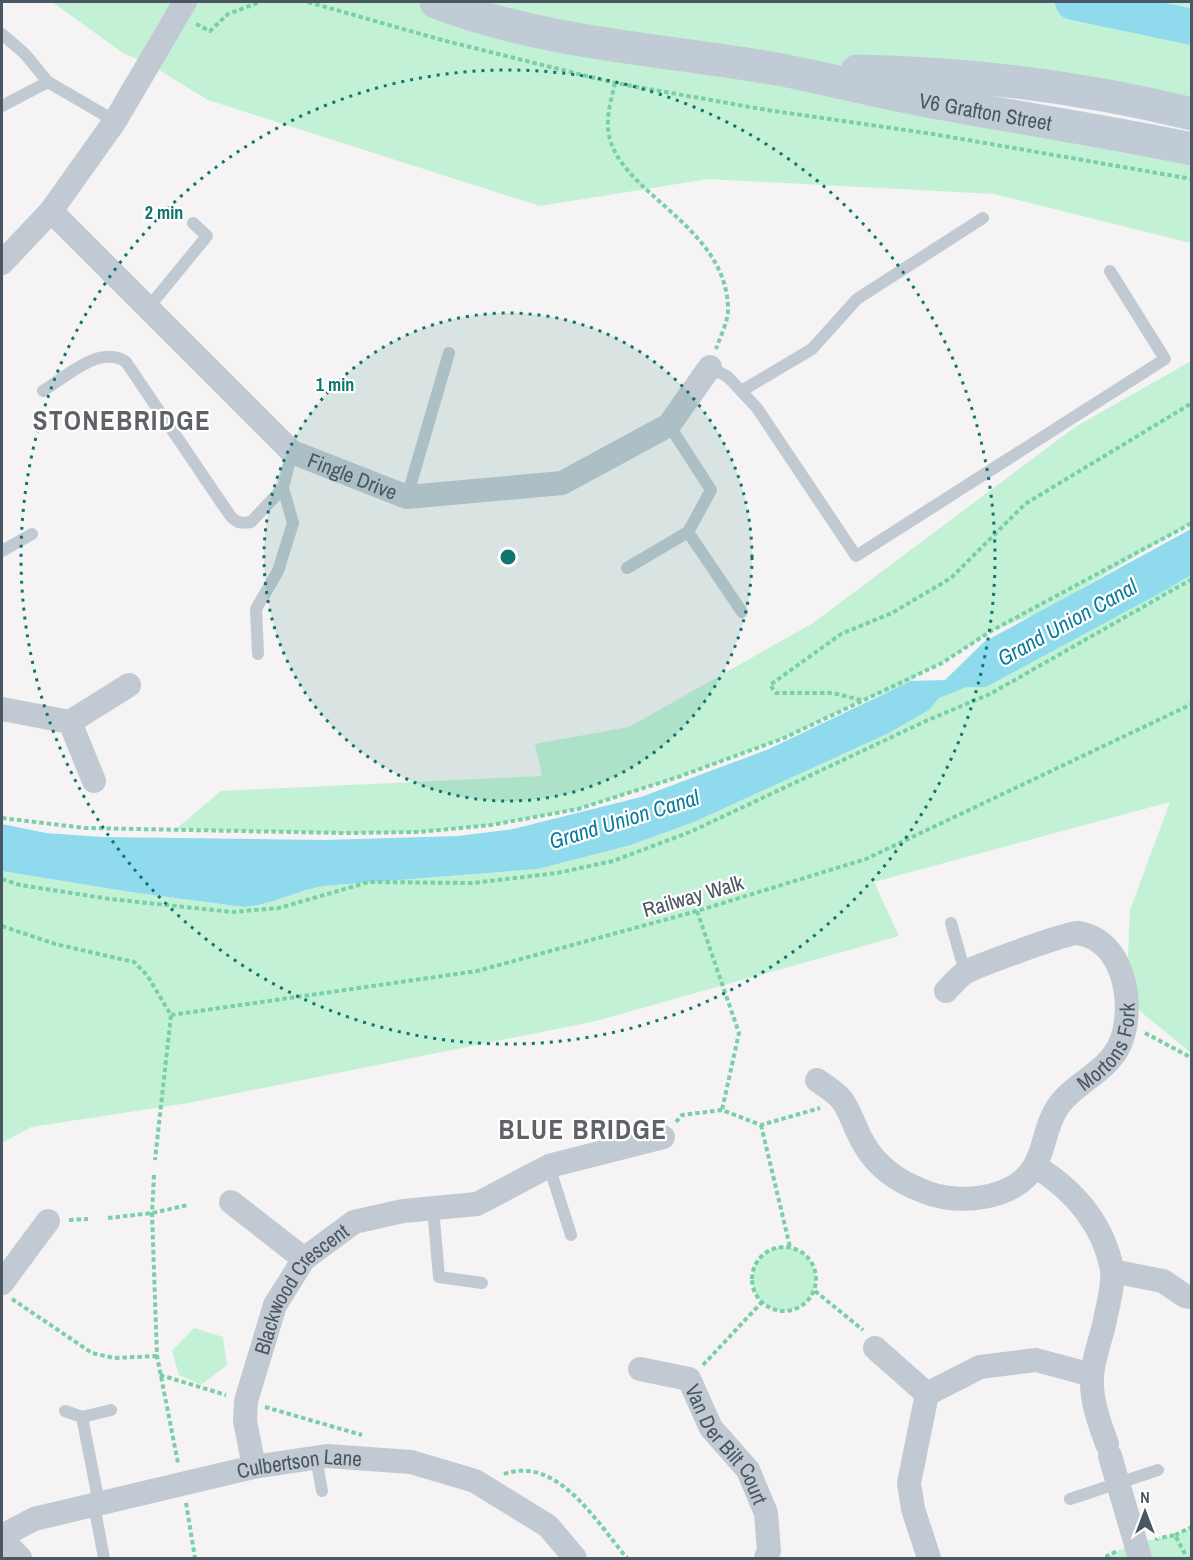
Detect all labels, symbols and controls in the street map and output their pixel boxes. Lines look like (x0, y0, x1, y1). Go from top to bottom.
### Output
street label: V6 Grafton Street (917, 85, 1054, 137)
text: 2 min (145, 200, 183, 225)
text: 1 min (316, 372, 354, 397)
district label: STONEBRIDGE (33, 402, 211, 438)
street label: Fingle Drive (304, 445, 402, 506)
centre of rings (498, 547, 518, 567)
water label: Grand Union Canal (992, 571, 1143, 673)
water label: Grand Union Canal (545, 782, 704, 856)
street label: Railway Walk (639, 868, 747, 924)
street label: Mortons Fork (1070, 1003, 1141, 1097)
district label: BLUE BRIDGE (498, 1111, 668, 1147)
street label: Blackwood Crescent (246, 1216, 355, 1358)
street label: Van Der Bilt Court (679, 1379, 775, 1509)
street label: Culbertson Lane (234, 1441, 363, 1485)
north arrow (1115, 1482, 1175, 1542)
text: N (1140, 1486, 1150, 1508)

